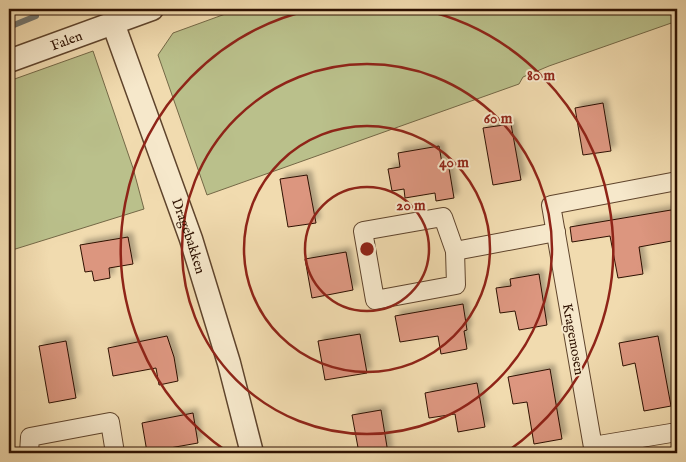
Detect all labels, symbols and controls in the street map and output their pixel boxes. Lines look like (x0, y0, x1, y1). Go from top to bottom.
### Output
street label: Falen (48, 27, 85, 55)
text: 80 m (527, 66, 555, 85)
text: 60 m (484, 109, 513, 128)
text: 40 m (439, 153, 469, 172)
street label: Dragebakken (167, 196, 209, 277)
text: 20 m (396, 196, 426, 215)
centre of rings (358, 240, 376, 258)
street label: Kragemosen (558, 302, 588, 377)

